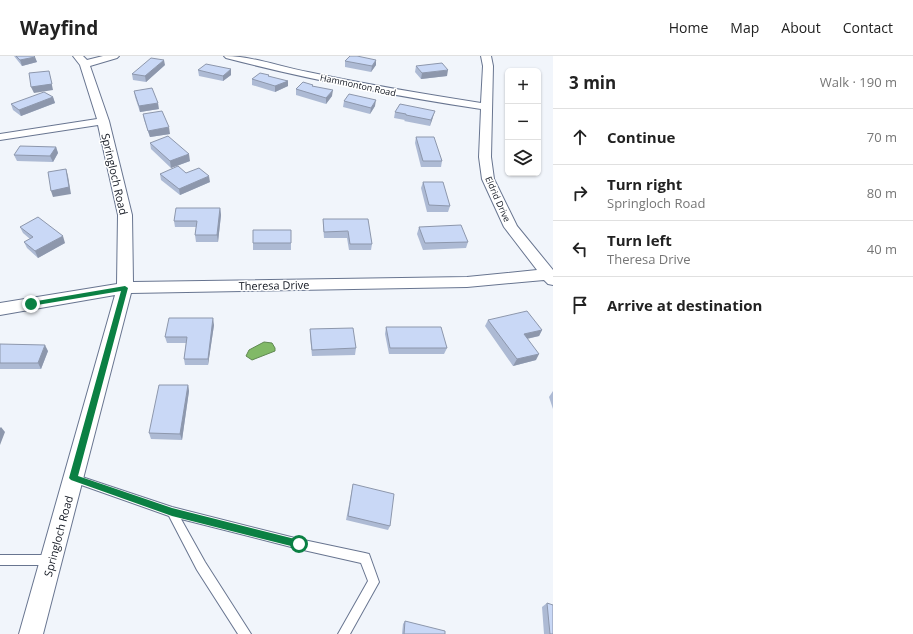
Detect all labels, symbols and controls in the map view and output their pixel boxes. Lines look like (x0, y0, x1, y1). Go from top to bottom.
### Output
text: Wayfind (20, 15, 98, 41)
text: Home (669, 18, 708, 37)
text: Map (730, 18, 759, 37)
text: About (781, 18, 821, 37)
text: Contact (843, 18, 893, 37)
map controls (505, 68, 541, 176)
button: + (505, 68, 541, 104)
street label: Hammonton Road (319, 71, 397, 99)
text: 3 min (569, 71, 616, 94)
text: Walk · 190 m (820, 73, 897, 91)
button: − (505, 104, 541, 140)
icon: ahead (569, 126, 591, 148)
text: Continue (607, 127, 675, 147)
text: 70 m (867, 128, 897, 146)
street label: Springloch Road (98, 132, 132, 216)
button: layers (505, 140, 541, 176)
street label: Eldrid Drive (482, 174, 514, 224)
text: Turn right (607, 174, 682, 194)
icon: right (569, 182, 591, 204)
text: 80 m (867, 184, 897, 202)
text: Springloch Road (607, 194, 705, 212)
text: Turn left (607, 230, 672, 250)
icon: left (569, 238, 591, 260)
text: 40 m (867, 240, 897, 258)
text: Theresa Drive (607, 250, 691, 268)
street label: Theresa Drive (238, 277, 310, 293)
icon: arrive (569, 294, 591, 316)
route end (22, 295, 40, 313)
text: Arrive at destination (607, 295, 762, 315)
street label: Springloch Road (40, 494, 76, 578)
route start (290, 535, 308, 553)

